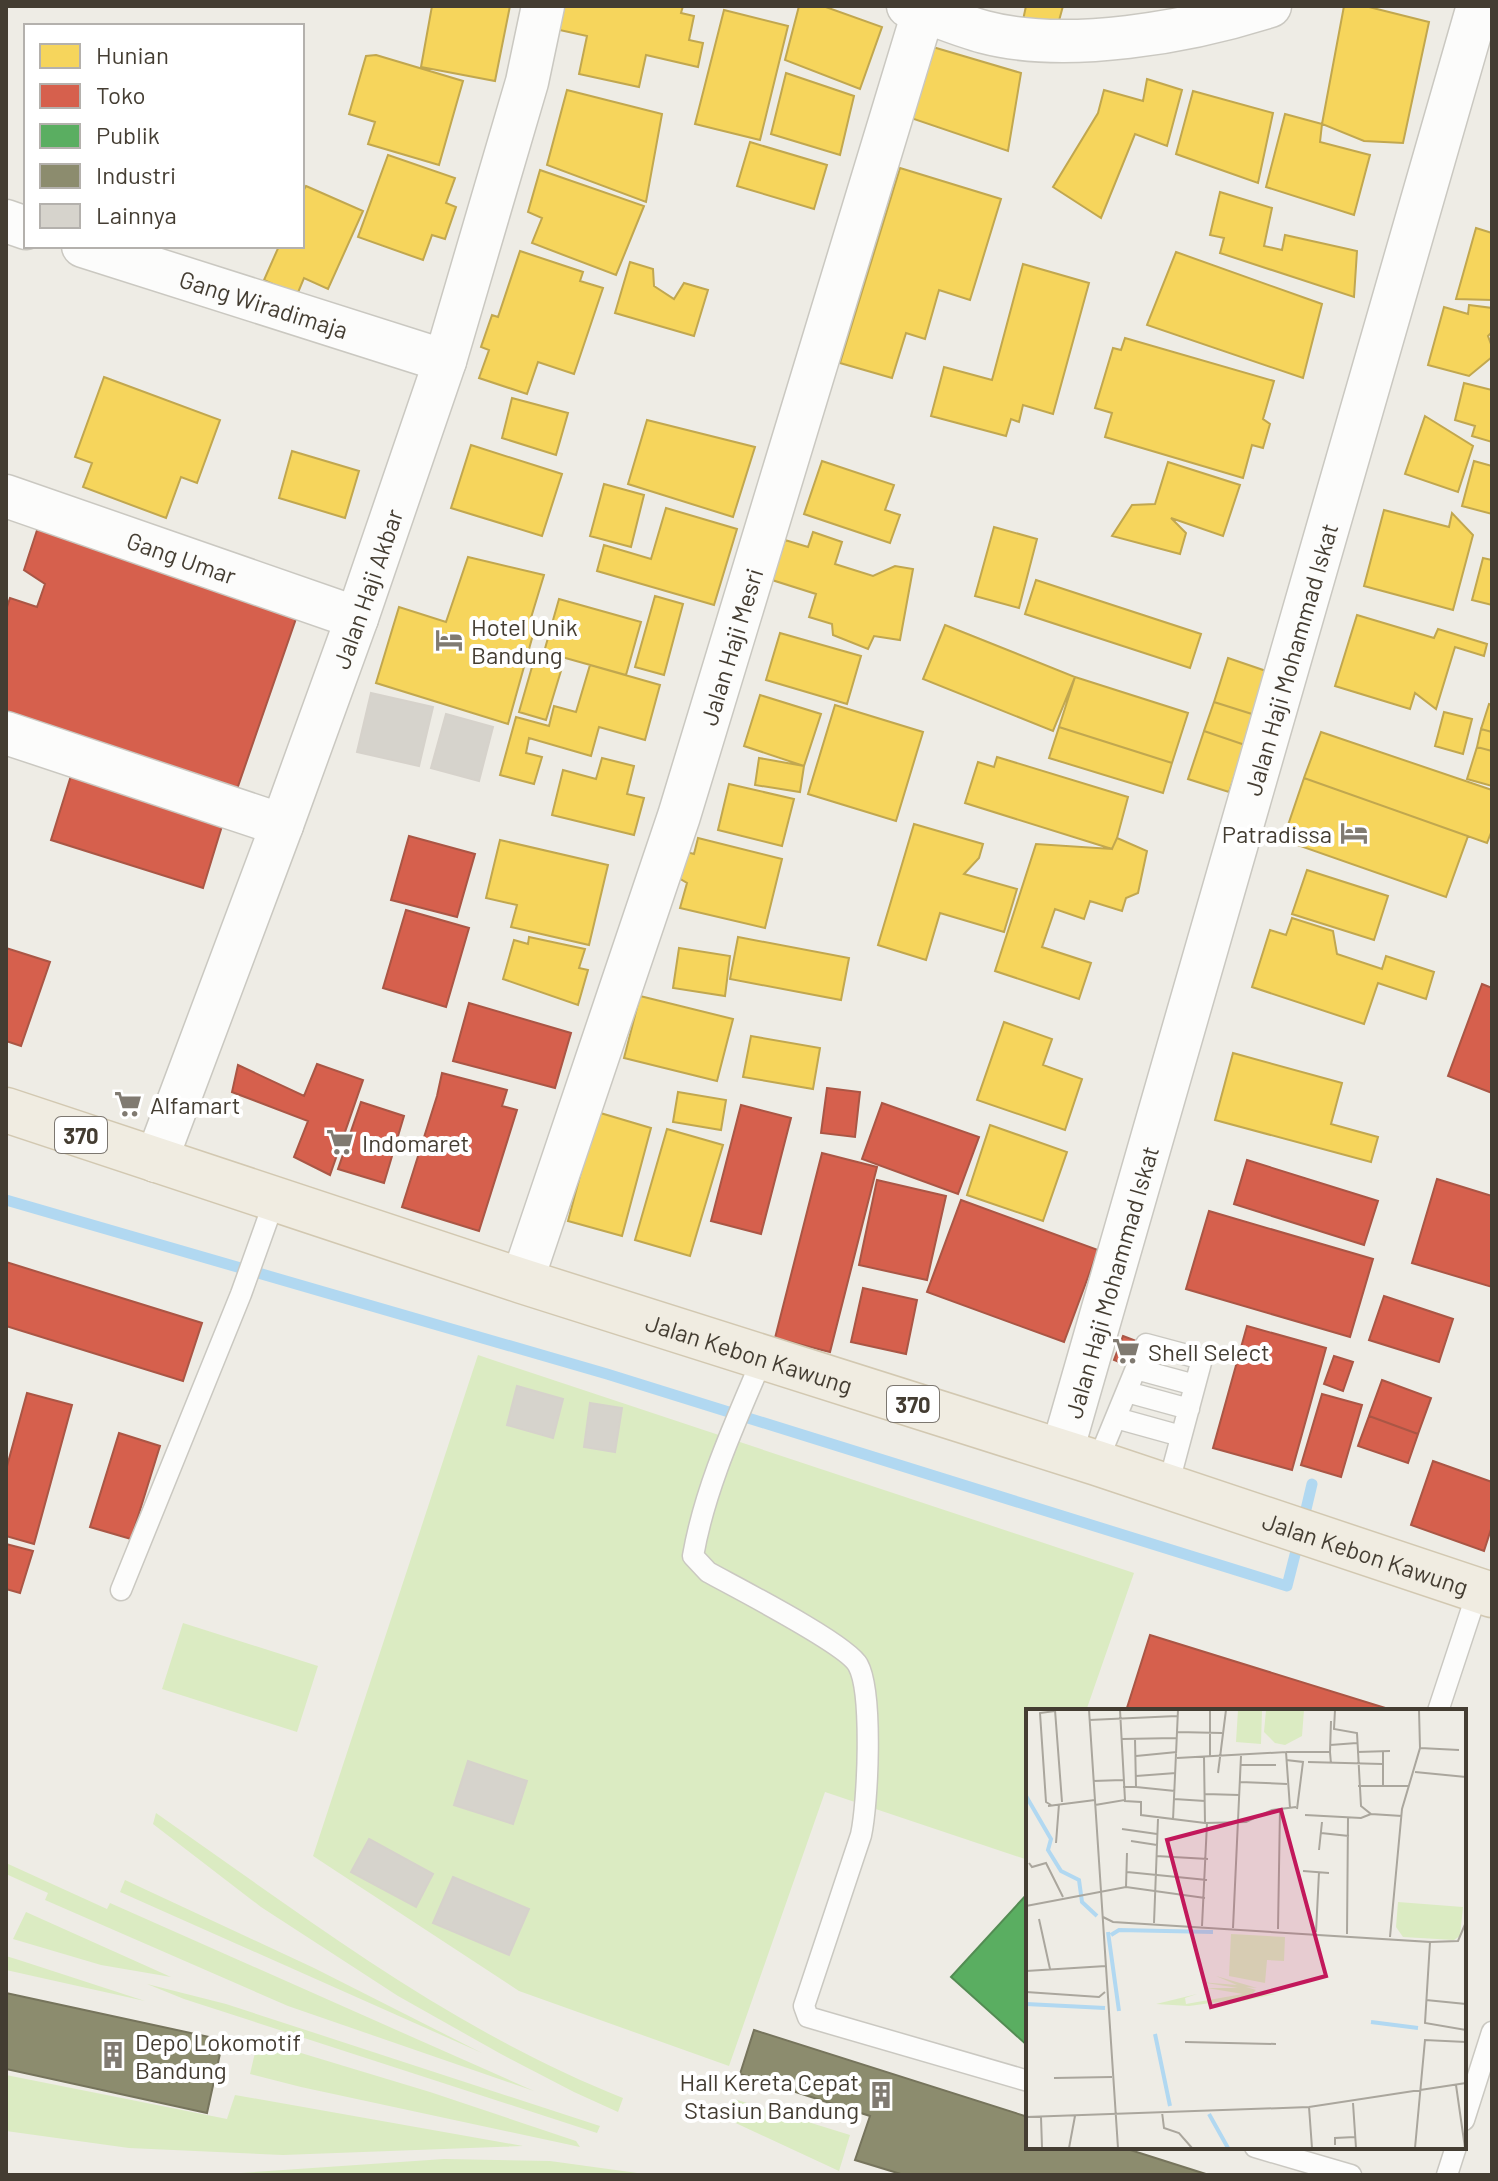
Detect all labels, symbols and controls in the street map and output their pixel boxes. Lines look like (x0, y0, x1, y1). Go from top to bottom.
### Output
legend (24, 24, 304, 248)
text: Hunian (96, 40, 169, 69)
text: Toko (96, 80, 146, 109)
text: Publik (96, 120, 160, 149)
text: Industri (96, 160, 176, 189)
text: Lainnya (96, 200, 177, 229)
street label: Gang Wiradimaja (176, 263, 352, 344)
street label: Jalan Haji Akbar (325, 505, 408, 672)
street label: Jalan Haji Mohammad Iskat (1237, 519, 1343, 799)
street label: Gang Umar (123, 525, 240, 590)
street label: Jalan Haji Mesri (693, 564, 768, 728)
place label: Hotel Unik Bandung (471, 612, 578, 669)
hotel icon: Hotel Unik Bandung (434, 625, 464, 655)
hotel icon: Patradissa (1339, 818, 1369, 848)
place label: Patradissa (1222, 819, 1332, 848)
supermarket icon: Alfamart (113, 1089, 143, 1119)
place label: Alfamart (150, 1090, 240, 1119)
road number: 370 (55, 1117, 107, 1153)
supermarket icon: Indomaret (325, 1127, 355, 1157)
place label: Indomaret (362, 1128, 469, 1157)
street label: Jalan Haji Mohammad Iskat (1058, 1142, 1164, 1422)
street label: Jalan Kebon Kawung (642, 1307, 856, 1399)
supermarket icon: Shell Select (1111, 1336, 1141, 1366)
place label: Shell Select (1148, 1337, 1270, 1366)
road number: 370 (887, 1386, 939, 1422)
street label: Jalan Kebon Kawung (1259, 1505, 1472, 1601)
inset map (1026, 1709, 1466, 2149)
place label: Depo Lokomotif Bandung (135, 2027, 301, 2084)
building icon: Depo Lokomotif Bandung (98, 2040, 128, 2070)
place label: Hall Kereta Cepat Stasiun Bandung (680, 2067, 859, 2124)
building icon: Hall Kereta Cepat Stasiun Bandung (866, 2080, 896, 2110)

